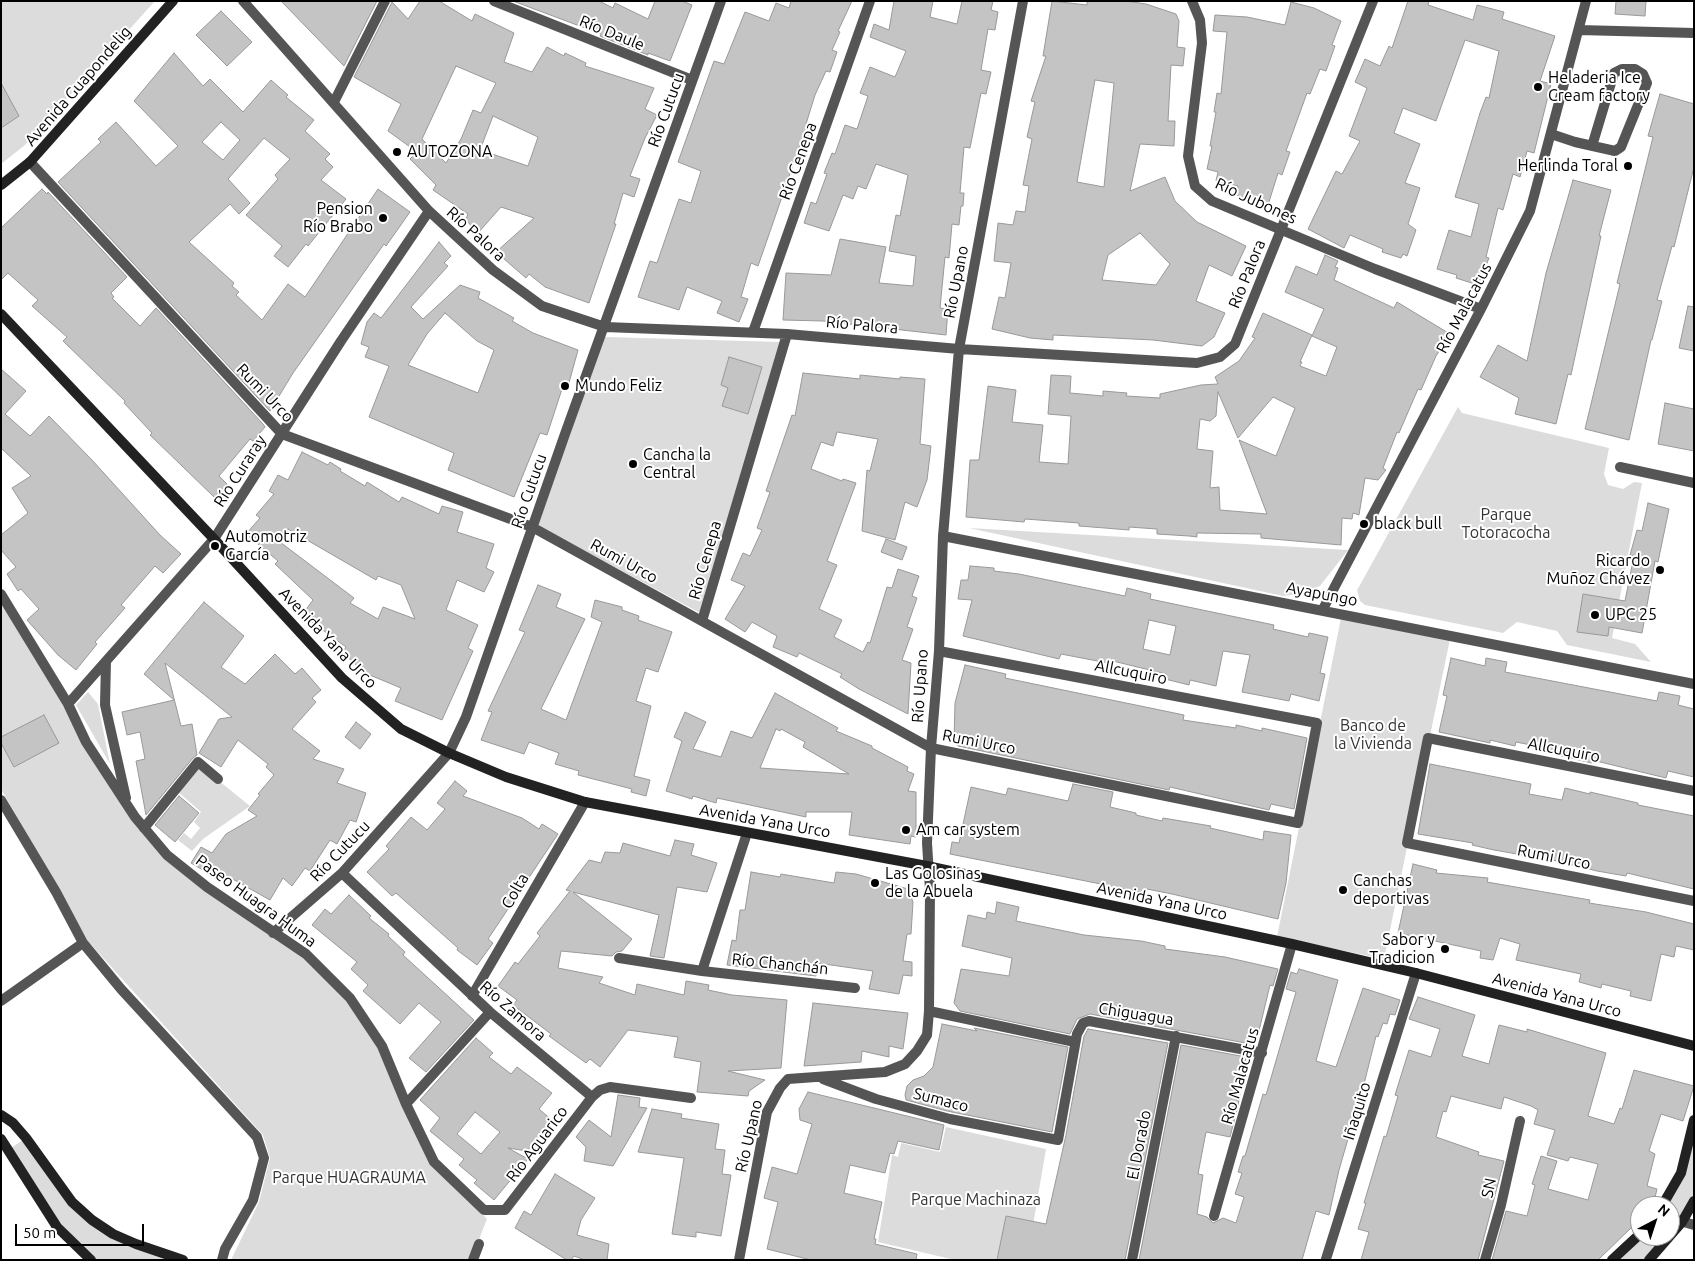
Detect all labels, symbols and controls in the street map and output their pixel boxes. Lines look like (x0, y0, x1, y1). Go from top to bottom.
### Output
street label: Río Daule (577, 11, 647, 55)
street label: Avenida Guapondelig (21, 22, 135, 150)
place label: Heladeria Ice Cream factory (1548, 68, 1650, 106)
street label: Río Cutucu (644, 70, 688, 150)
marker: Heladeria Ice Cream factory (1532, 81, 1544, 93)
street label: Río Cenepa (775, 120, 821, 202)
place label: AUTOZONA (407, 142, 492, 162)
marker: AUTOZONA (391, 146, 403, 158)
place label: Herlinda Toral (1518, 156, 1618, 176)
marker: Herlinda Toral (1622, 160, 1634, 172)
street label: Río Jubones (1212, 174, 1300, 228)
place label: Pension Río Brabo (303, 199, 373, 237)
street label: Río Palora (443, 203, 509, 265)
marker: Pension Río Brabo (377, 212, 389, 224)
street label: Río Palora (1225, 237, 1269, 311)
street label: Río Upano (940, 244, 972, 320)
street label: Río Malacatus (1432, 260, 1496, 356)
street label: Río Palora (825, 312, 899, 338)
street label: Rumi Urco (232, 360, 298, 426)
place label: Mundo Feliz (575, 376, 662, 396)
marker: Mundo Feliz (559, 380, 571, 392)
street label: Río Curaray (210, 431, 270, 511)
place label: Cancha la Central (643, 445, 711, 483)
street label: Río Cutucu (507, 451, 551, 531)
marker: Cancha la Central (627, 458, 639, 470)
park label: Parque Totoracocha (1462, 505, 1550, 543)
place label: black bull (1374, 514, 1442, 534)
street label: Río Cenepa (685, 518, 725, 602)
marker: black bull (1358, 518, 1370, 530)
place label: Automotriz García (225, 527, 307, 565)
street label: Rumi Urco (587, 535, 661, 587)
marker: Automotriz García (209, 540, 221, 552)
place label: Ricardo Muñoz Chávez (1546, 551, 1650, 589)
marker: Ricardo Muñoz Chávez (1654, 564, 1666, 576)
street label: Ayapungo (1285, 578, 1359, 610)
street label: Avenida Yana Urco (275, 584, 381, 692)
place label: UPC 25 (1605, 605, 1657, 625)
marker: UPC 25 (1589, 609, 1601, 621)
street label: Río Upano (908, 648, 932, 724)
street label: Allcuquiro (1093, 656, 1169, 688)
park label: Banco de la Vivienda (1334, 716, 1412, 754)
street label: Rumi Urco (941, 725, 1017, 759)
street label: Allcuquiro (1526, 734, 1602, 766)
street label: Avenida Yana Urco (698, 800, 832, 842)
street label: Río Cutucu (306, 816, 374, 886)
place label: Am car system (916, 820, 1020, 840)
marker: Am car system (900, 824, 912, 836)
street label: Rumi Urco (1516, 840, 1592, 874)
street label: Paseo Huagra Huma (192, 851, 320, 951)
place label: Las Golosinas de la Abuela (885, 864, 981, 902)
street label: Colta (497, 870, 533, 912)
place label: Canchas deportivas (1353, 871, 1429, 909)
marker: Las Golosinas de la Abuela (869, 877, 881, 889)
street label: Avenida Yana Urco (1095, 878, 1229, 924)
marker: Canchas deportivas (1337, 884, 1349, 896)
place label: Sabor y Tradicion (1369, 930, 1435, 968)
marker: Sabor y Tradicion (1439, 943, 1451, 955)
street label: Río Chanchán (731, 949, 829, 979)
street label: Avenida Yana Urco (1490, 969, 1624, 1021)
street label: Río Zamora (476, 977, 550, 1045)
street label: Chiguagua (1097, 999, 1175, 1029)
street label: Río Malacatus (1217, 1026, 1263, 1126)
street label: Iñaquito (1339, 1080, 1375, 1142)
street label: Sumaco (911, 1084, 971, 1116)
street label: Río Upano (731, 1098, 767, 1174)
street label: Río Aguarico (502, 1102, 572, 1186)
street label: El Dorado (1123, 1109, 1155, 1181)
park label: Parque HUAGRAUMA (272, 1168, 426, 1188)
street label: SN (1478, 1176, 1500, 1200)
park label: Parque Machinaza (911, 1190, 1041, 1210)
north arrow (1630, 1196, 1680, 1246)
text: N (1655, 1201, 1673, 1220)
scale bar (18, 1214, 146, 1246)
text: 50 m (23, 1224, 56, 1241)

